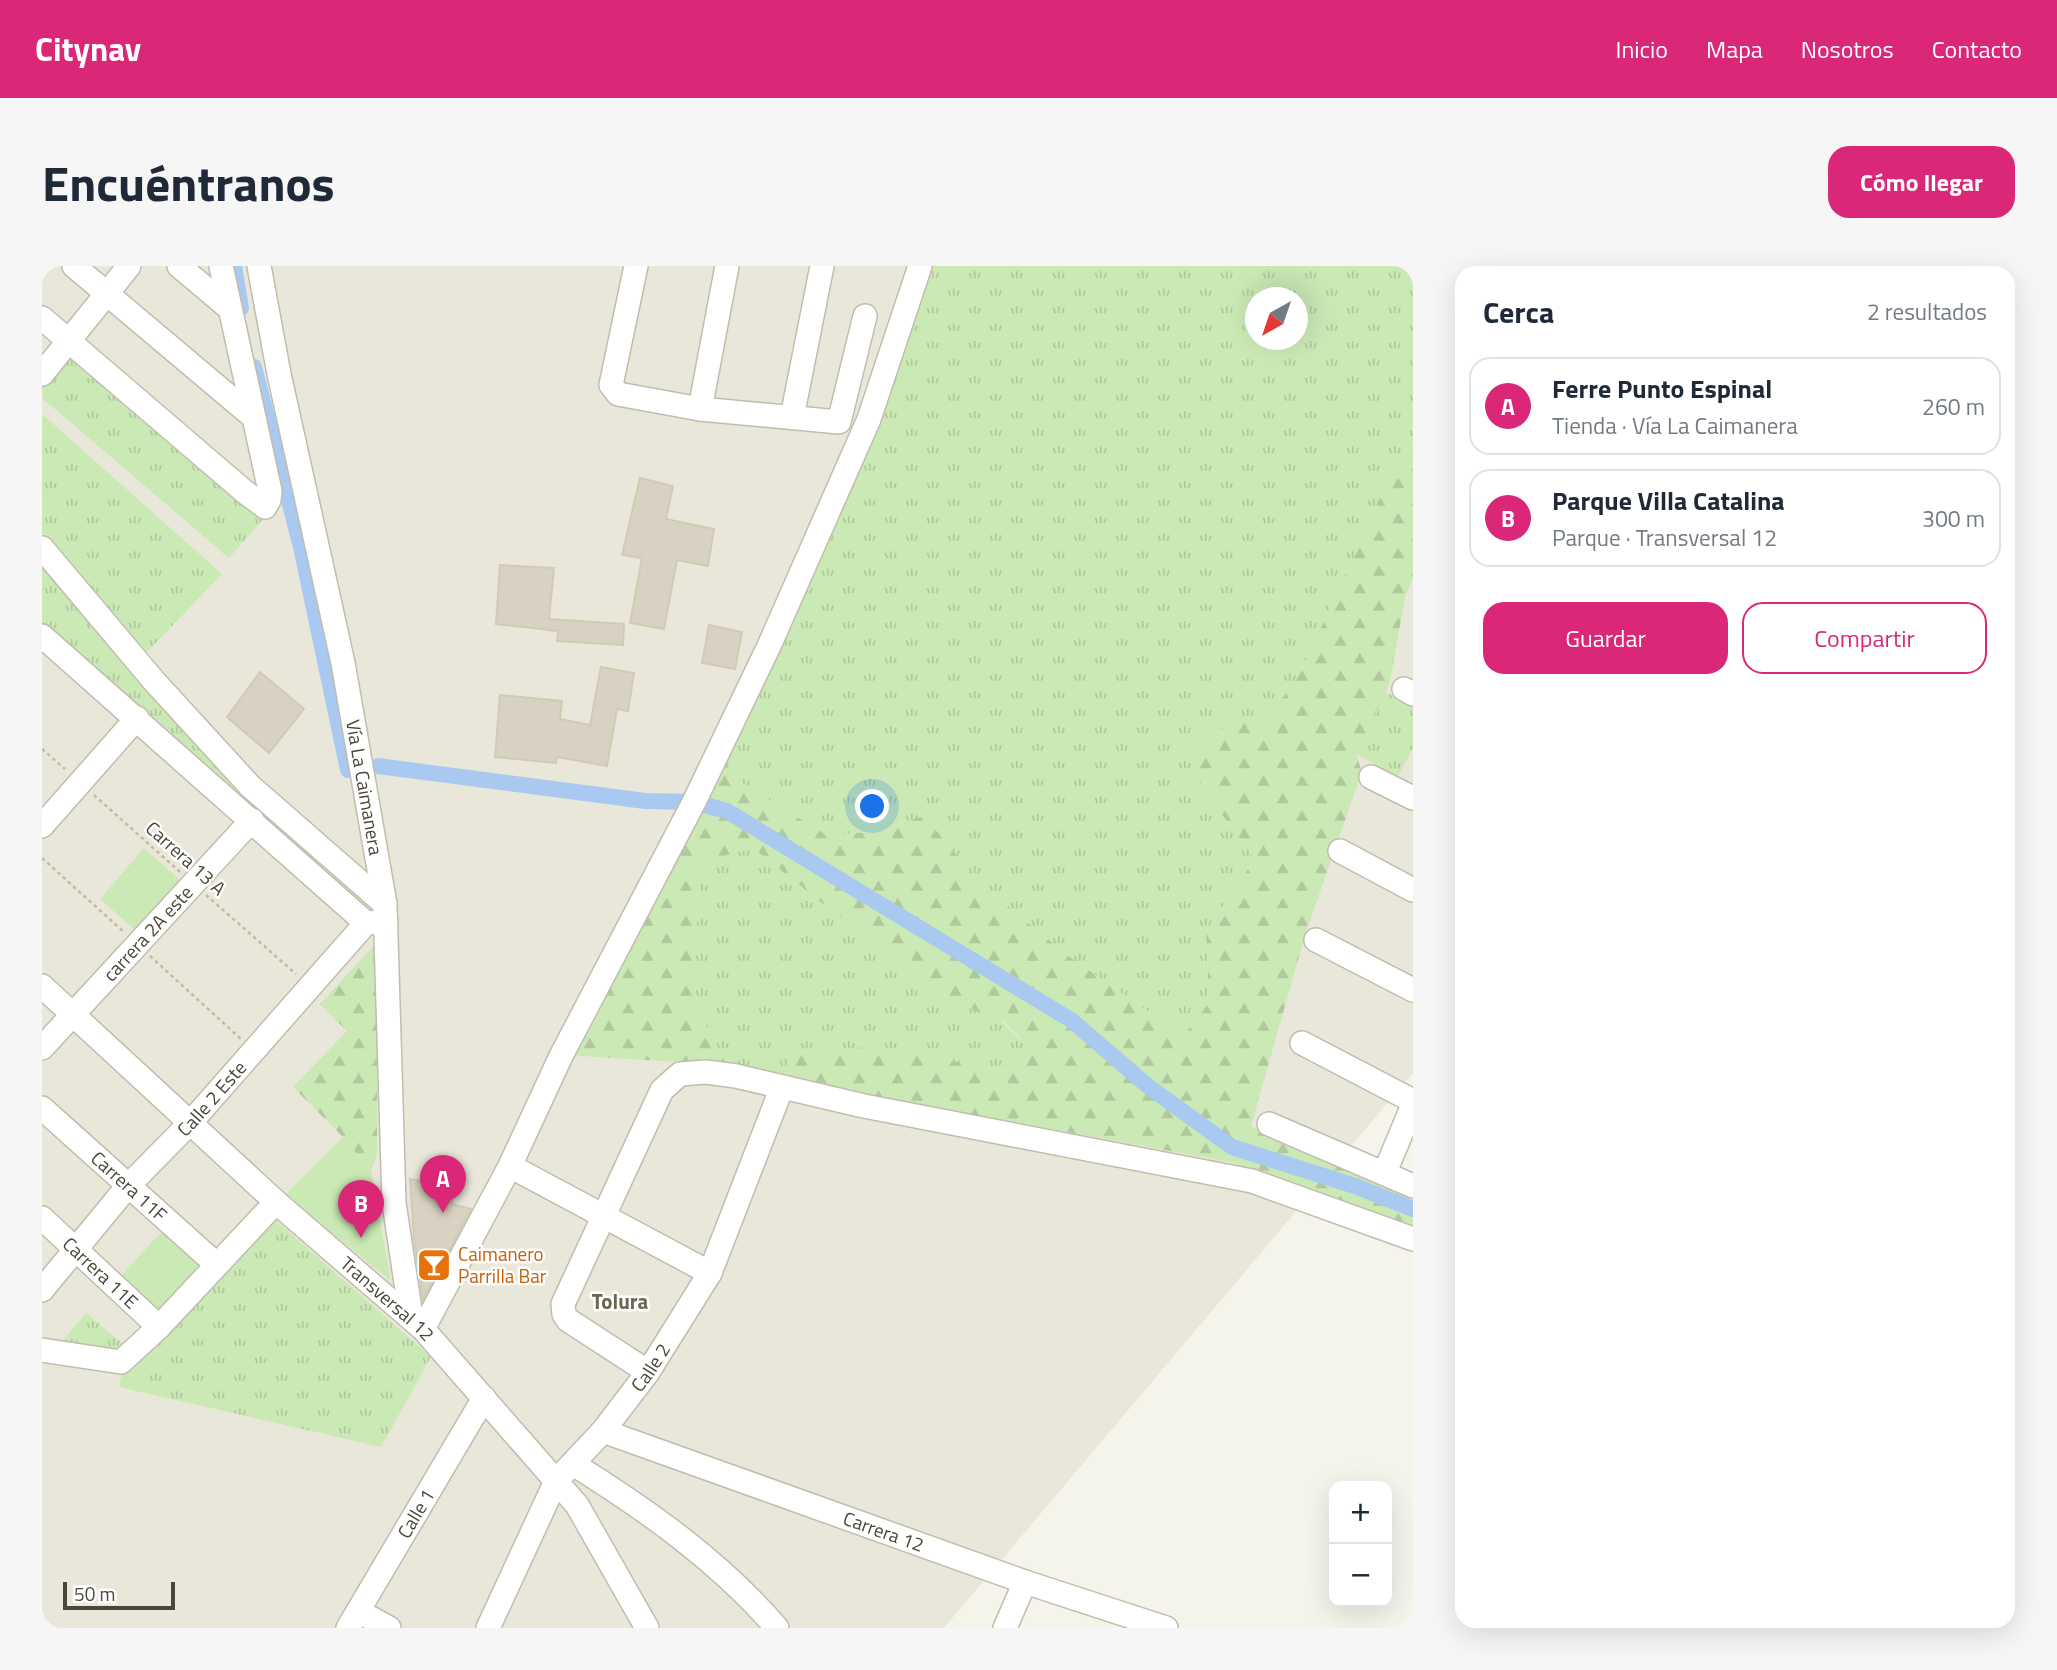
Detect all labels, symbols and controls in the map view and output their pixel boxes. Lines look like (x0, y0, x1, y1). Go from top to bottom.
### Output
text: Citynav (35, 24, 141, 74)
text: Inicio (1616, 31, 1668, 67)
text: Mapa (1706, 31, 1763, 67)
text: Nosotros (1801, 31, 1894, 67)
text: Contacto (1932, 31, 2022, 67)
text: Encuéntranos (42, 145, 335, 220)
button: Cómo llegar (1828, 146, 2015, 218)
north arrow (1245, 287, 1308, 350)
text: Cerca (1483, 289, 1554, 335)
text: 2 resultados (1867, 294, 1987, 329)
text: Ferre Punto Espinal (1552, 369, 1772, 408)
text: A (1501, 389, 1515, 424)
text: 260 m (1922, 389, 1985, 424)
text: Tienda · Vía La Caimanera (1552, 408, 1798, 443)
text: Parque Villa Catalina (1552, 481, 1785, 520)
text: B (1501, 501, 1515, 536)
text: 300 m (1922, 501, 1985, 536)
text: Parque · Transversal 12 (1552, 520, 1777, 555)
button: Guardar (1483, 602, 1728, 674)
button: Compartir (1742, 602, 1987, 674)
street label: Vía La Caimanera (339, 717, 391, 858)
your location (855, 789, 889, 823)
street label: Carrera 13 A (140, 814, 233, 902)
street label: carrera 2A este (95, 878, 199, 987)
street label: Calle 2 Este (170, 1054, 253, 1143)
street label: Carrera 11F (85, 1144, 174, 1228)
pin: A (420, 1155, 466, 1213)
pin: B (338, 1180, 384, 1238)
street label: Carrera 11E (56, 1229, 145, 1315)
place label: Caimanero Parrilla Bar (458, 1239, 547, 1290)
bar icon: Caimanero Parrilla Bar (415, 1246, 453, 1284)
street label: Transversal 12 (334, 1249, 442, 1347)
district label: Tolura (592, 1285, 649, 1317)
street label: Calle 2 (623, 1337, 677, 1397)
map controls (1329, 1481, 1392, 1607)
button: + (1329, 1481, 1392, 1544)
street label: Calle 1 (389, 1483, 441, 1543)
street label: Carrera 12 (839, 1503, 928, 1559)
button: − (1329, 1544, 1392, 1607)
scale bar (63, 1579, 175, 1611)
text: 50 m (74, 1579, 115, 1608)

